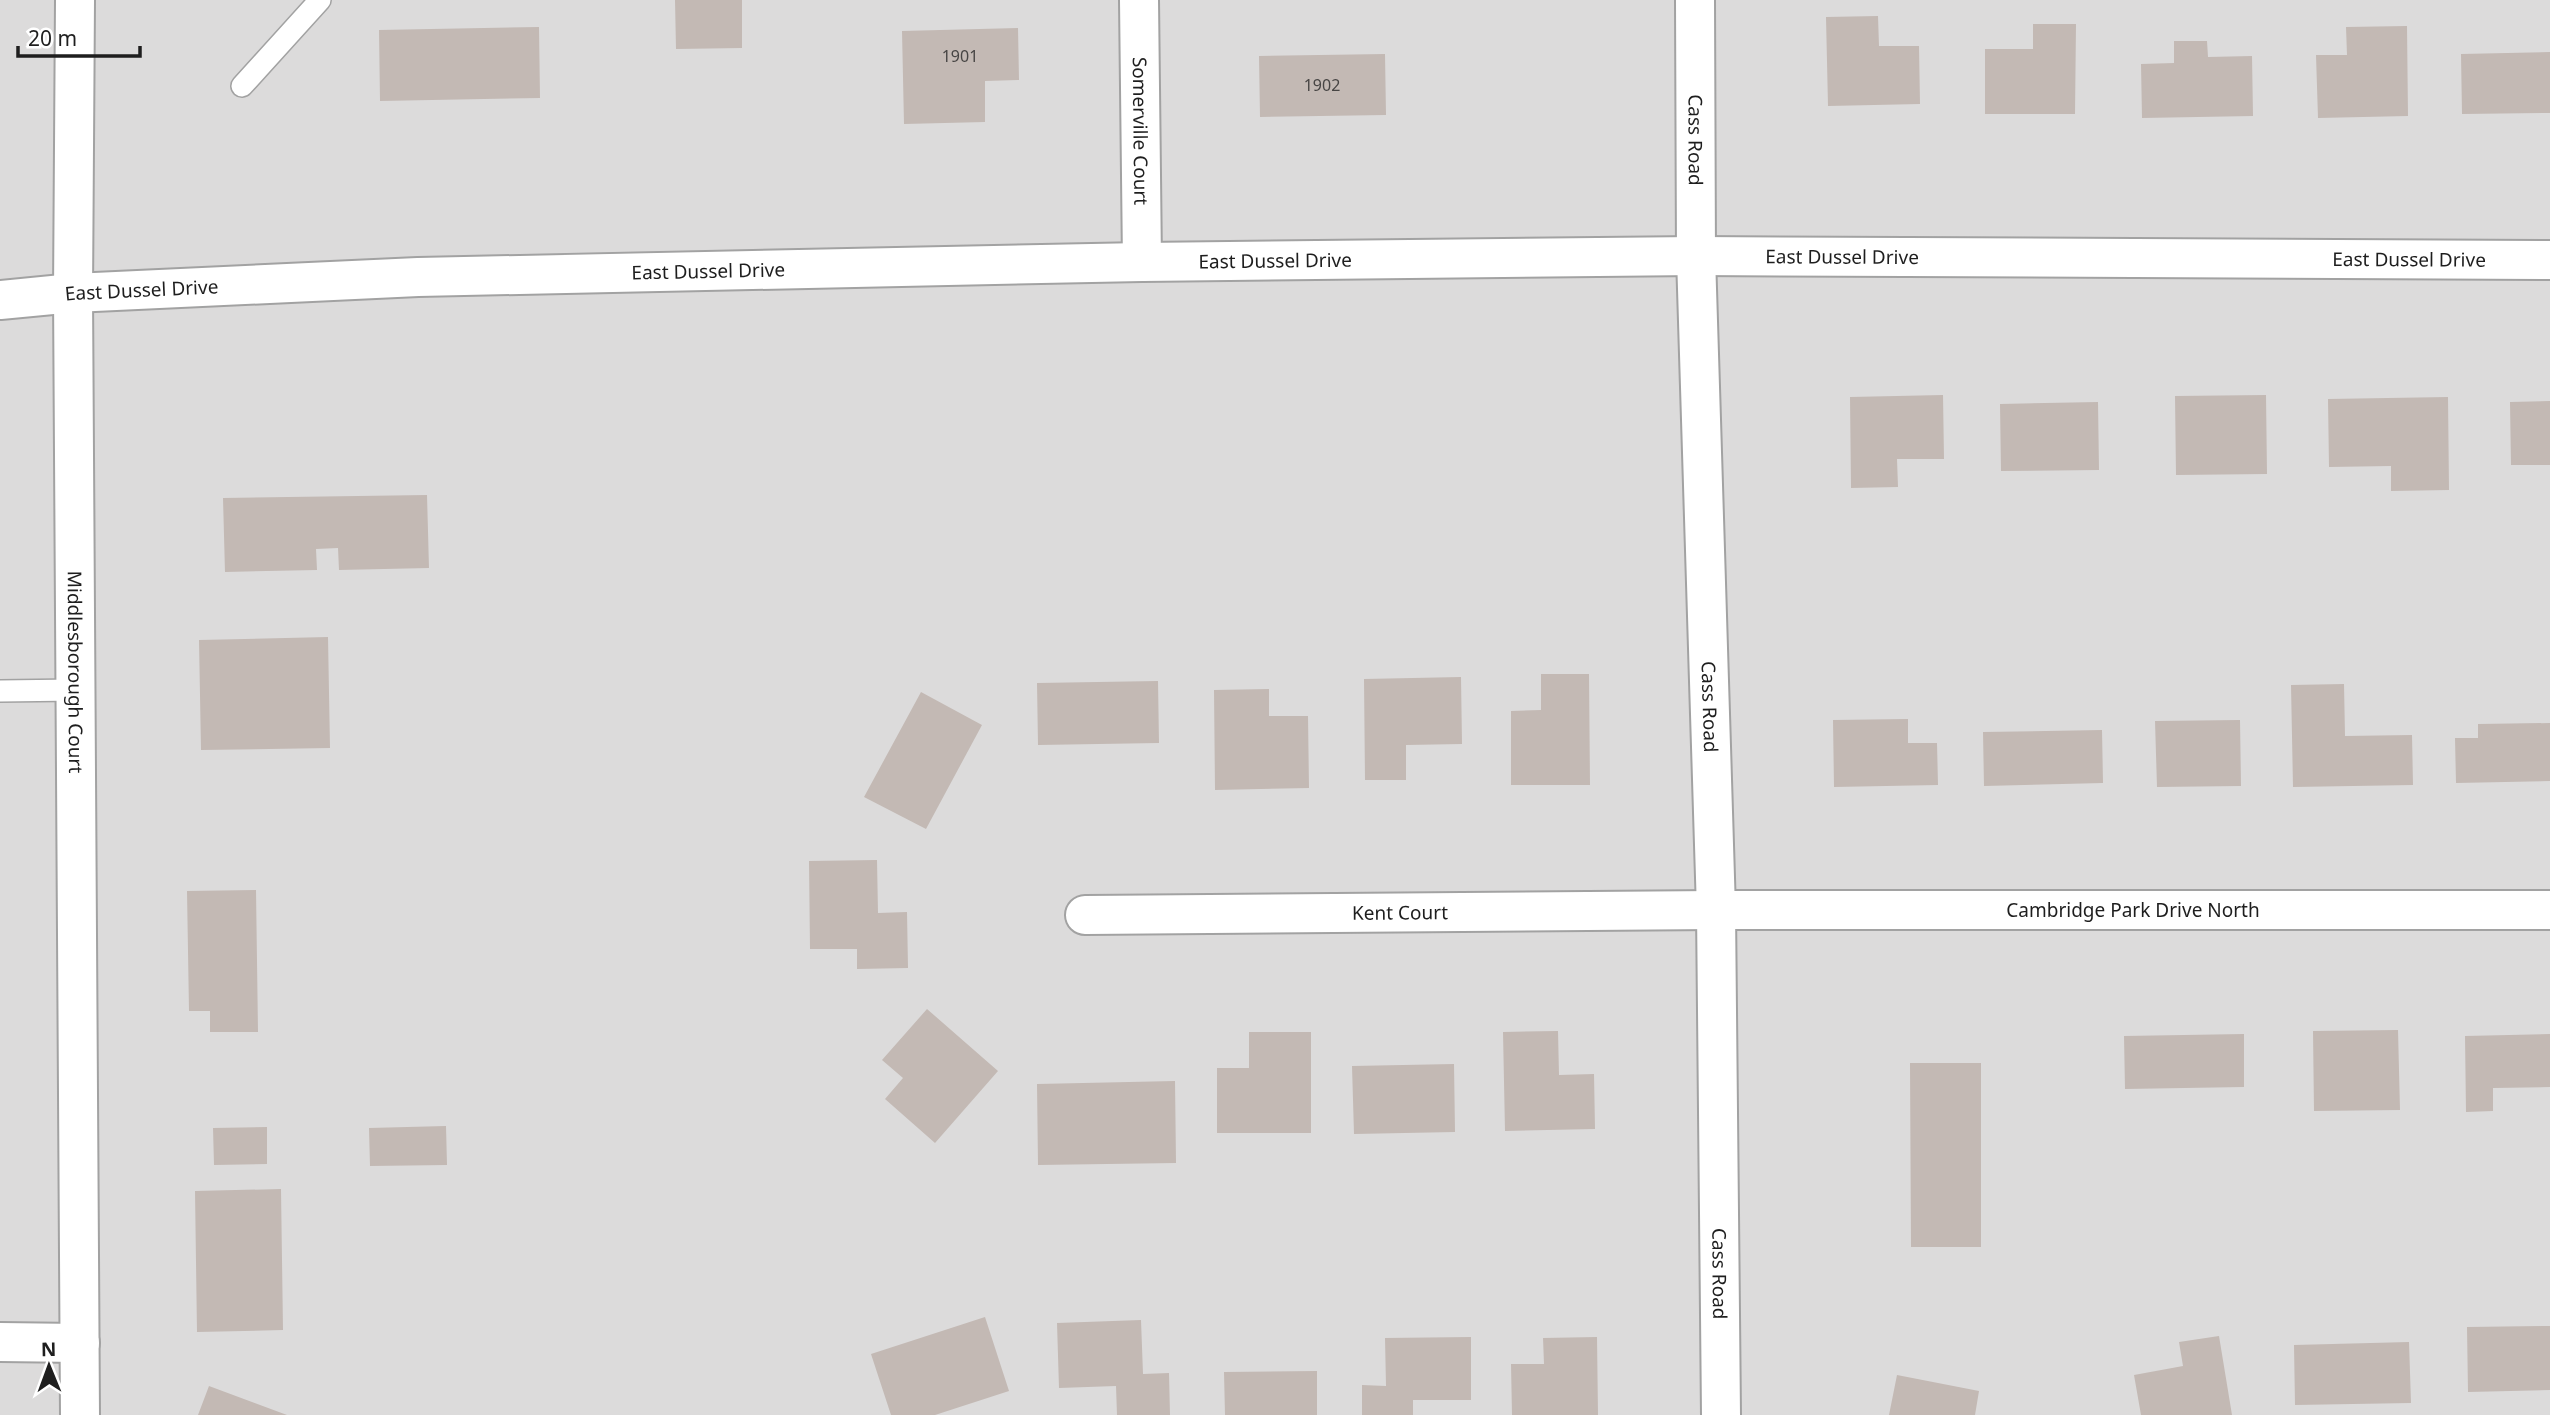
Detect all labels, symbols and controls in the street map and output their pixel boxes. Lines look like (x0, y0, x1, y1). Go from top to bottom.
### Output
scale bar (18, 14, 140, 58)
text: 20 m (28, 24, 77, 52)
house number: 1901 (942, 45, 978, 67)
street label: Somerville Court (1127, 57, 1154, 205)
house number: 1902 (1304, 74, 1340, 96)
street label: Cass Road (1682, 94, 1709, 186)
street label: East Dussel Drive (1765, 243, 1919, 270)
street label: East Dussel Drive (2332, 246, 2486, 273)
street label: East Dussel Drive (1198, 247, 1352, 274)
street label: East Dussel Drive (631, 256, 785, 286)
street label: East Dussel Drive (64, 273, 219, 307)
street label: Middlesborough Court (62, 571, 89, 773)
street label: Cass Road (1695, 661, 1724, 753)
street label: Cambridge Park Drive North (2006, 897, 2260, 923)
street label: Kent Court (1352, 899, 1448, 926)
street label: Cass Road (1706, 1228, 1733, 1320)
north arrow (14, 1331, 84, 1401)
text: N (41, 1336, 57, 1362)

